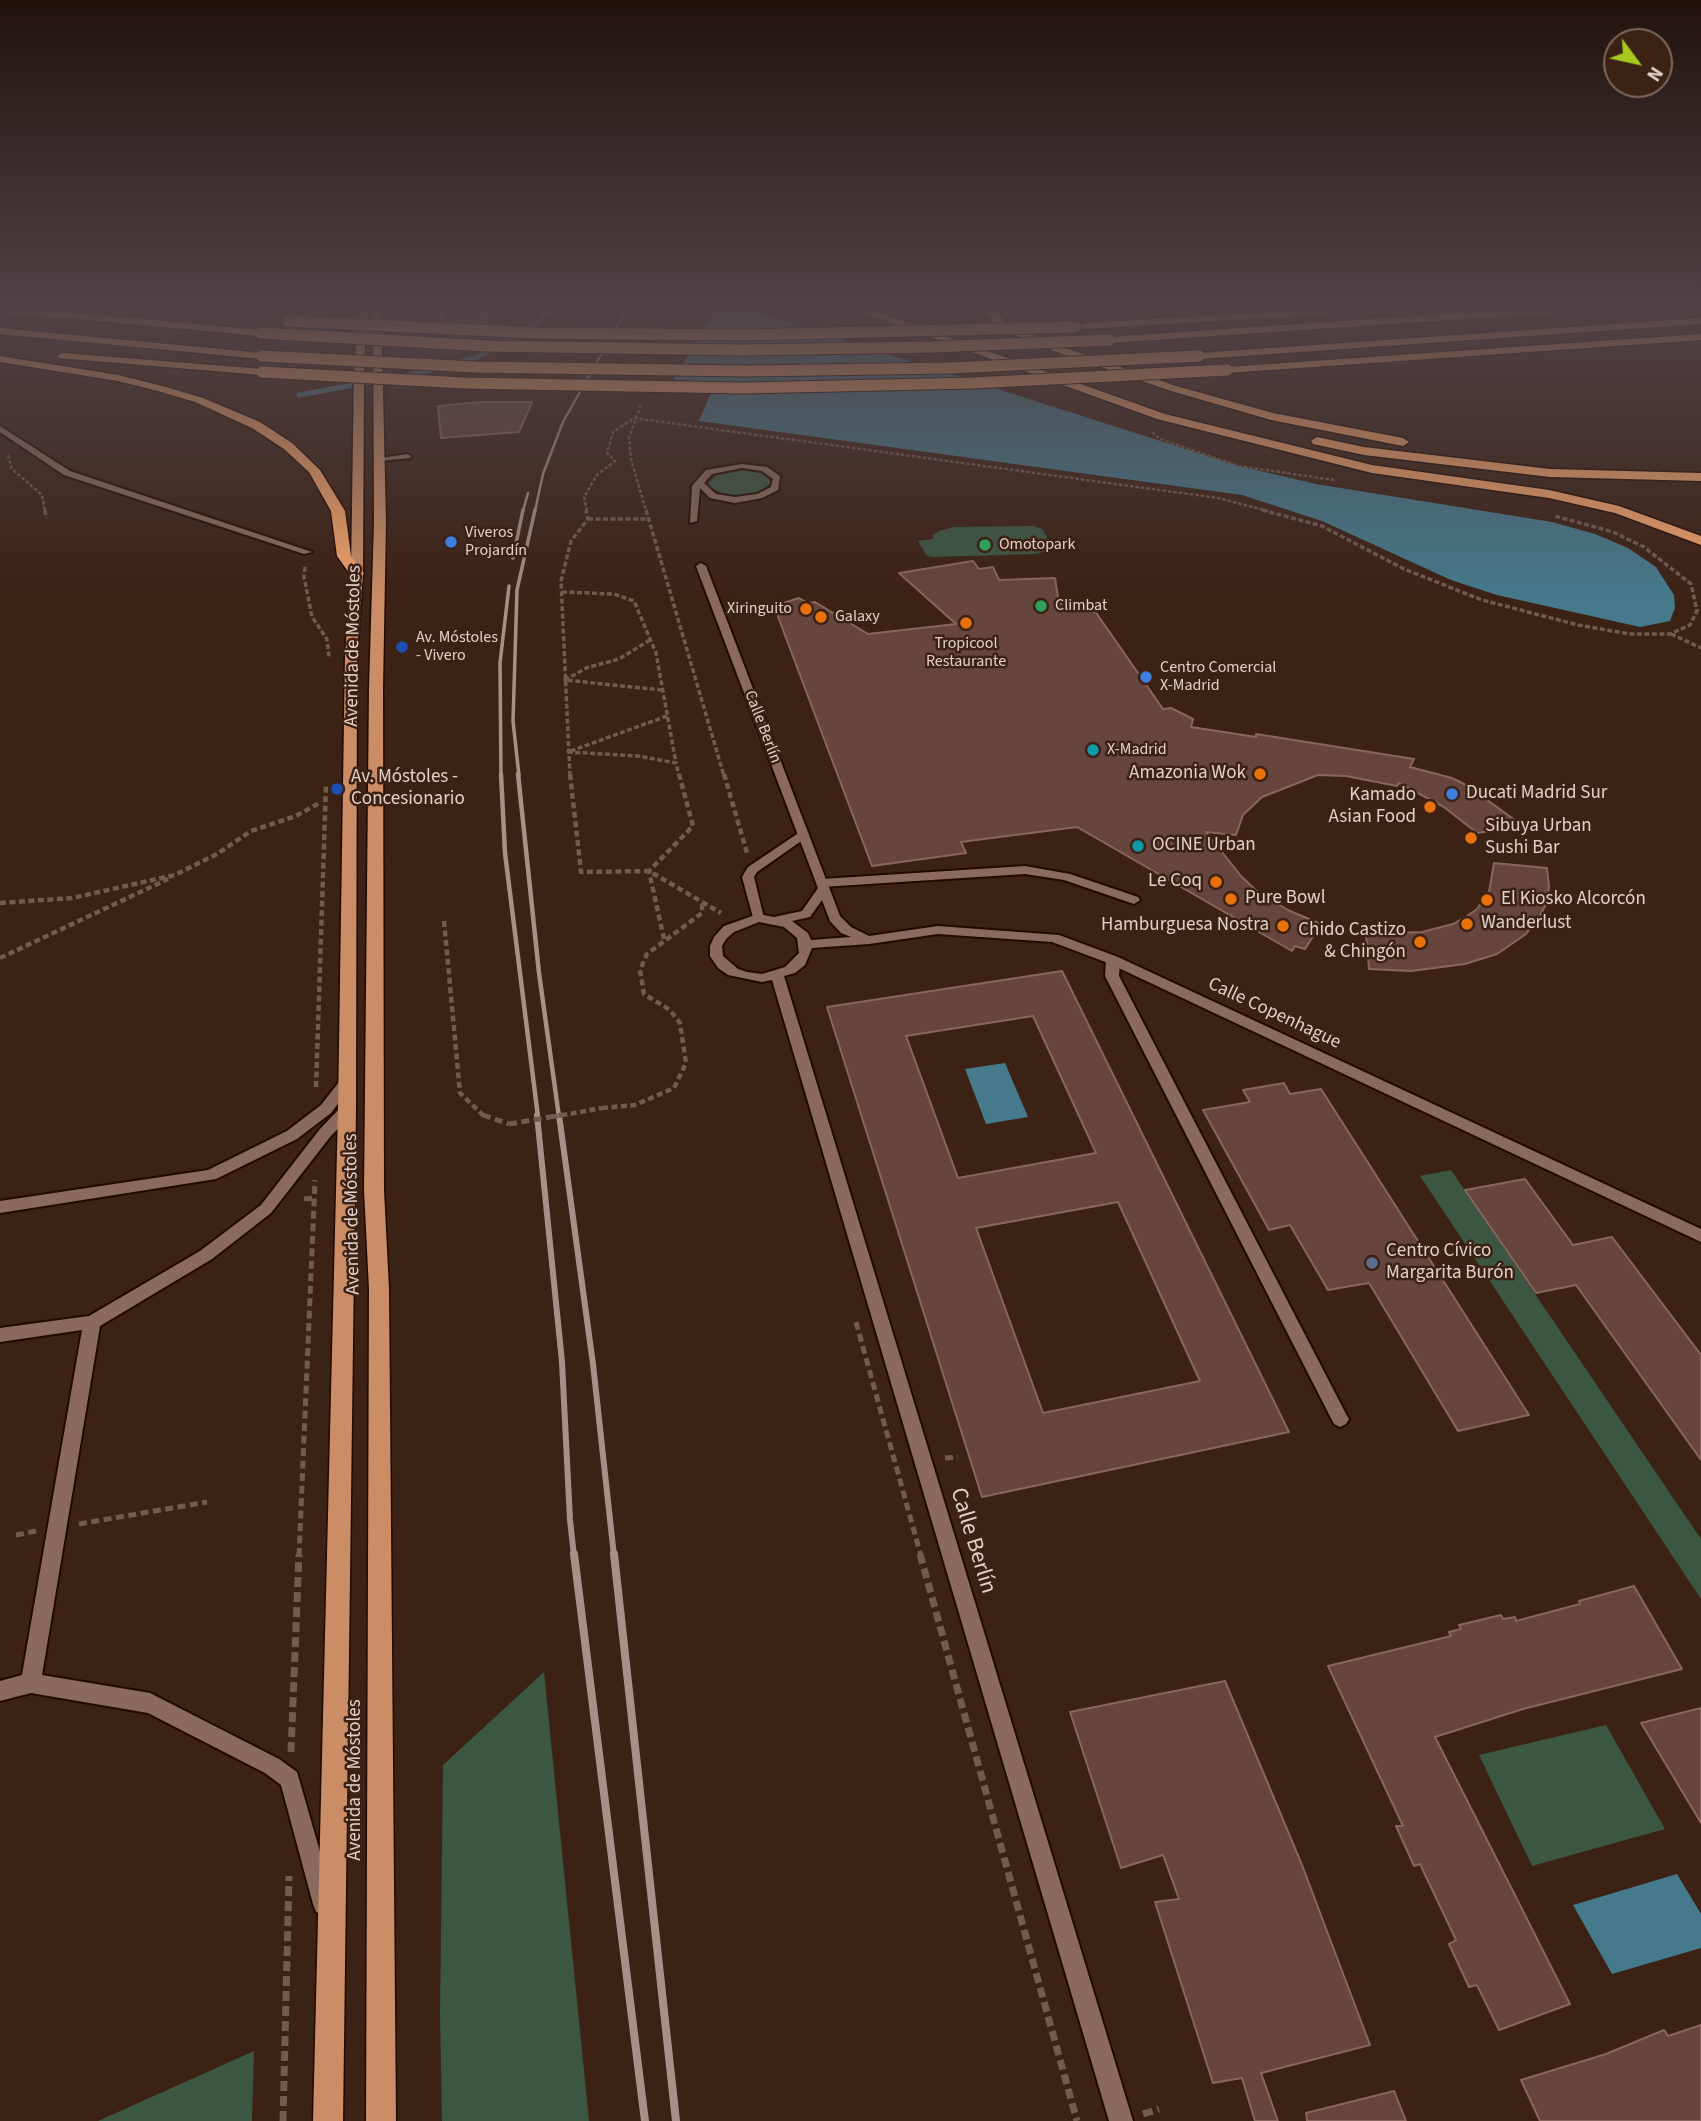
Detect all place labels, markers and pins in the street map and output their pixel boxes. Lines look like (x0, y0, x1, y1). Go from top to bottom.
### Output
place label: Viveros Projardín (465, 523, 527, 561)
marker: Viveros Projardín (443, 534, 459, 550)
place label: Omotopark (999, 535, 1075, 555)
marker: Omotopark (977, 537, 993, 553)
place label: Climbat (1055, 596, 1107, 616)
marker: Climbat (1033, 598, 1049, 614)
place label: Xiringuito (727, 599, 792, 619)
marker: Xiringuito (798, 601, 814, 617)
place label: Galaxy (835, 607, 880, 627)
marker: Galaxy (813, 609, 829, 625)
marker: Tropicool Restaurante (958, 615, 974, 631)
place label: Av. Móstoles - Vivero (416, 628, 498, 666)
place label: Tropicool Restaurante (926, 634, 1006, 672)
marker: Av. Móstoles - Vivero (394, 639, 410, 655)
place label: Centro Comercial X-Madrid (1160, 658, 1276, 696)
marker: Centro Comercial X-Madrid (1138, 669, 1154, 685)
place label: X-Madrid (1107, 740, 1167, 760)
marker: X-Madrid (1085, 742, 1101, 758)
place label: Amazonia Wok (1129, 763, 1246, 785)
marker: Amazonia Wok (1252, 766, 1268, 782)
place label: Av. Móstoles - Concesionario (351, 767, 465, 811)
marker: Av. Móstoles - Concesionario (329, 781, 345, 797)
place label: Ducati Madrid Sur (1466, 783, 1607, 805)
place label: Kamado Asian Food (1329, 785, 1416, 829)
marker: Ducati Madrid Sur (1444, 786, 1460, 802)
marker: Kamado Asian Food (1422, 799, 1438, 815)
place label: Sibuya Urban Sushi Bar (1485, 816, 1592, 860)
marker: Sibuya Urban Sushi Bar (1463, 830, 1479, 846)
place label: OCINE Urban (1152, 835, 1256, 857)
marker: OCINE Urban (1130, 838, 1146, 854)
place label: Le Coq (1148, 871, 1202, 893)
marker: Le Coq (1208, 874, 1224, 890)
place label: Pure Bowl (1245, 888, 1326, 910)
place label: El Kiosko Alcorcón (1501, 889, 1646, 911)
marker: Pure Bowl (1223, 891, 1239, 907)
marker: El Kiosko Alcorcón (1479, 892, 1495, 908)
place label: Wanderlust (1481, 913, 1571, 935)
place label: Hamburguesa Nostra (1101, 915, 1269, 937)
marker: Wanderlust (1459, 916, 1475, 932)
marker: Hamburguesa Nostra (1275, 918, 1291, 934)
place label: Chido Castizo & Chingón (1298, 920, 1406, 964)
marker: Chido Castizo & Chingón (1412, 934, 1428, 950)
place label: Centro Cívico Margarita Burón (1386, 1241, 1514, 1285)
marker: Centro Cívico Margarita Burón (1364, 1255, 1380, 1271)

